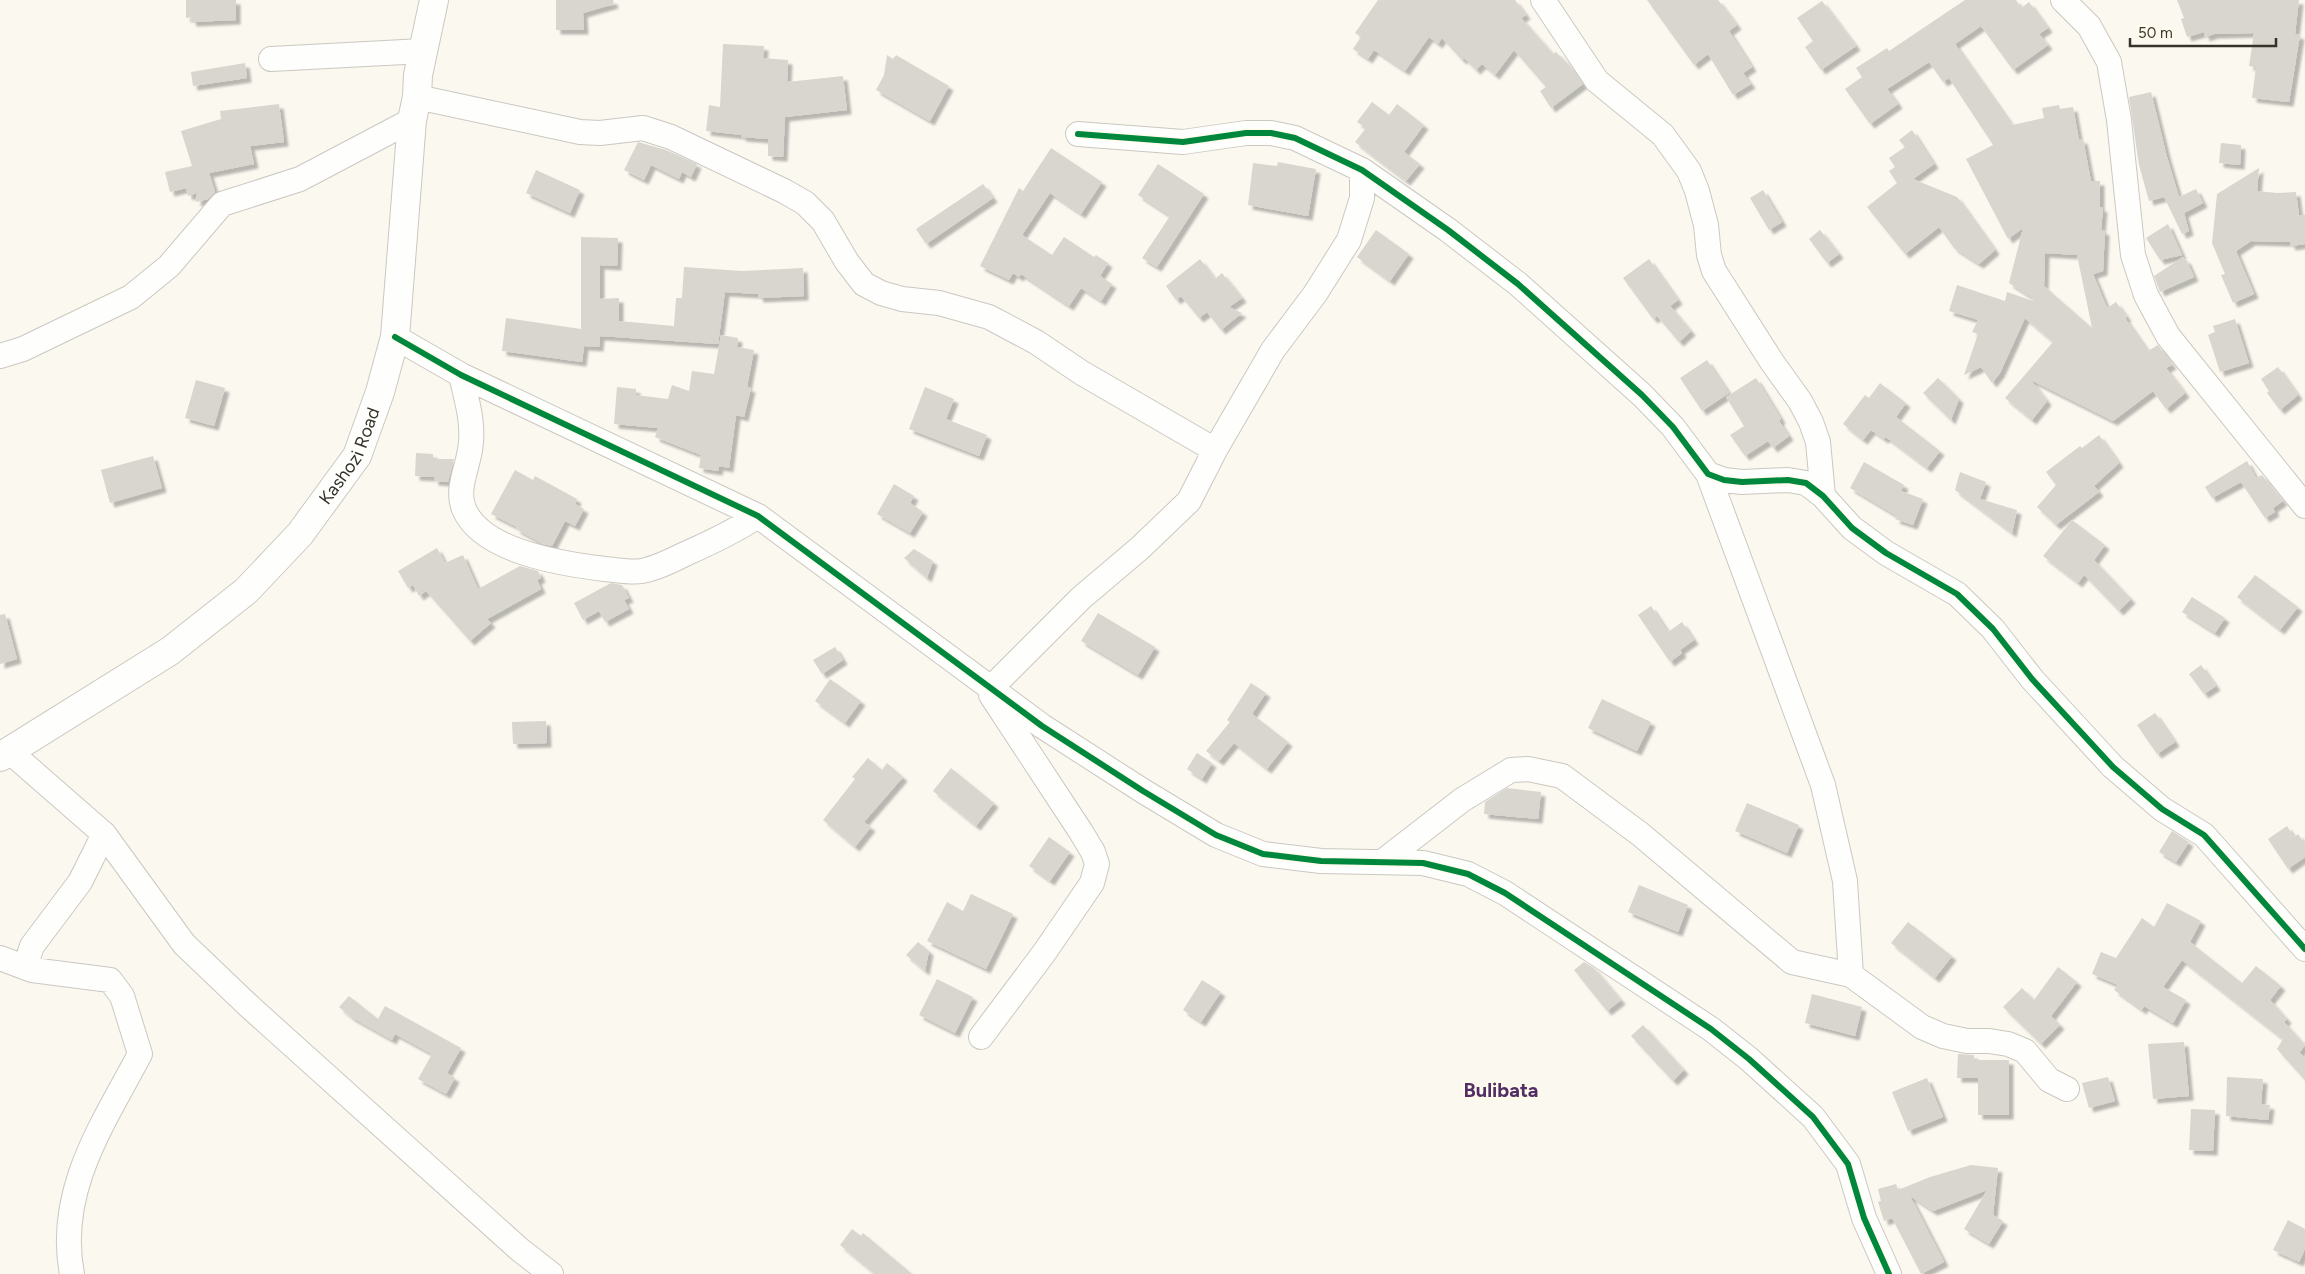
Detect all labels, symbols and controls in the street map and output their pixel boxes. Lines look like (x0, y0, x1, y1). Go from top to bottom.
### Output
scale bar (2130, 15, 2276, 47)
text: 50 m (2138, 24, 2173, 42)
street label: Kashozi Road (314, 405, 384, 509)
district label: Bulibata (1464, 1078, 1538, 1102)

